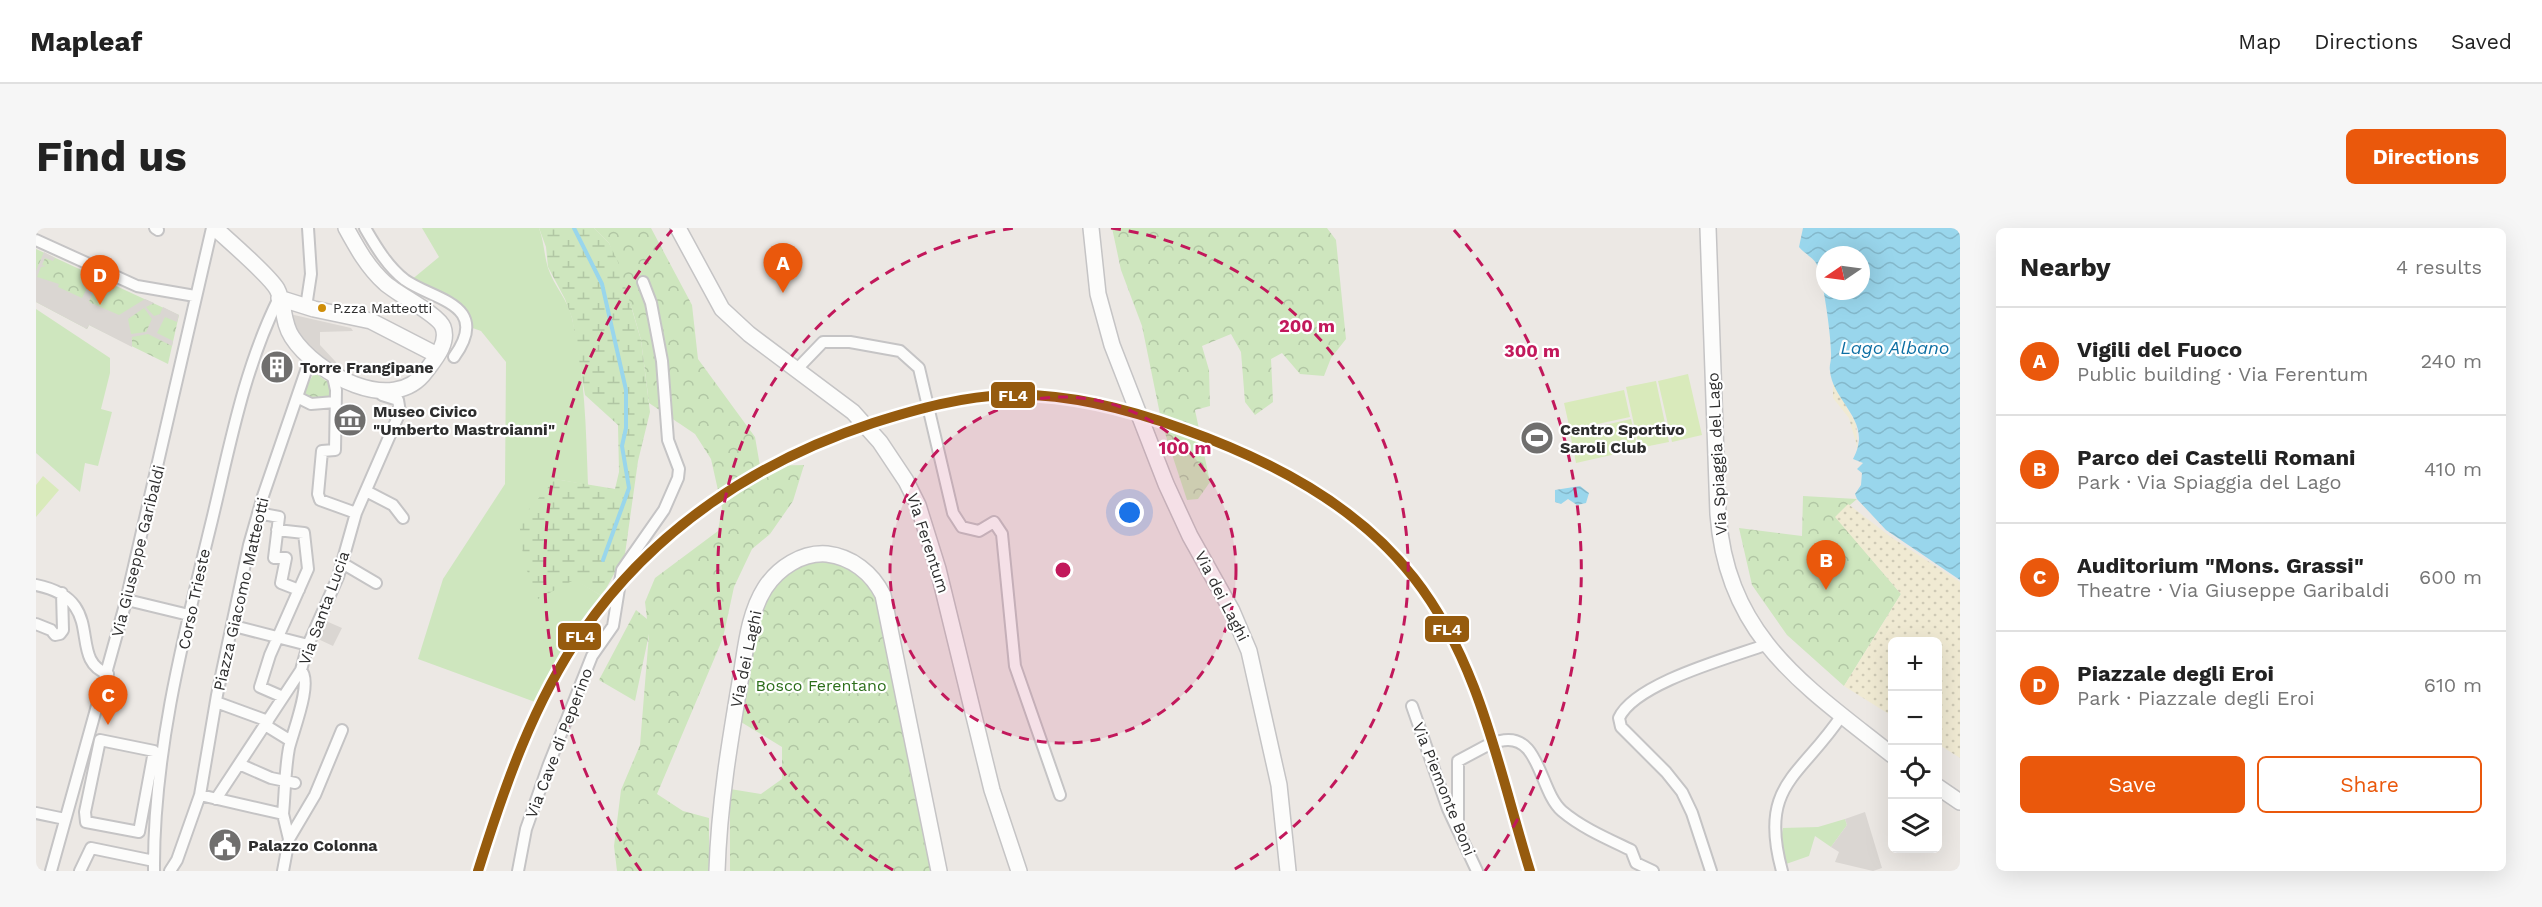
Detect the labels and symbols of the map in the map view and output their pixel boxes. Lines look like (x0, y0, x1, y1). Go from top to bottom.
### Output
pin: A (764, 244, 802, 293)
north arrow (1816, 246, 1870, 300)
pin: D (80, 256, 120, 305)
place label: P.zza Matteotti (333, 300, 432, 316)
marker: P.zza Matteotti (316, 302, 328, 314)
text: 200 m (1279, 315, 1335, 336)
water label: Lago Albano (1841, 337, 1949, 358)
text: 300 m (1504, 340, 1560, 361)
building icon: Torre Frangipane (259, 349, 295, 385)
place label: Torre Frangipane (300, 358, 434, 377)
street label: Via Spiaggia del Lago (1703, 372, 1731, 536)
line badge: FL4 (990, 381, 1036, 409)
text: FL4 (998, 386, 1028, 405)
museum icon: Museo Civico "Umberto Mastroianni" (332, 402, 368, 438)
place label: Museo Civico "Umberto Mastroianni" (373, 402, 555, 439)
sports icon: Centro Sportivo Saroli Club (1519, 420, 1555, 456)
place label: Centro Sportivo Saroli Club (1560, 420, 1685, 457)
text: 100 m (1158, 437, 1212, 458)
street label: Via Giuseppe Garibaldi (107, 463, 169, 639)
street label: Via Ferentum (903, 491, 953, 595)
street label: Piazza Giacomo Matteotti (209, 495, 273, 693)
your location (1115, 498, 1144, 527)
pin: B (1806, 540, 1846, 590)
street label: Corso Trieste (174, 547, 214, 651)
street label: Via Santa Lucia (295, 548, 353, 668)
street label: Via dei Laghi (1191, 548, 1253, 644)
centre of rings (1053, 560, 1073, 580)
street label: Via dei Laghi (726, 609, 766, 709)
line badge: FL4 (1424, 615, 1470, 643)
text: FL4 (1432, 620, 1462, 639)
line badge: FL4 (557, 622, 602, 651)
text: FL4 (565, 627, 595, 646)
street label: Via Cave di Peperino (522, 665, 596, 821)
pin: C (88, 676, 128, 725)
park label: Bosco Ferentano (755, 676, 887, 695)
street label: Via Piemonte Boni (1409, 719, 1479, 859)
public building icon: Palazzo Colonna (207, 827, 243, 863)
place label: Palazzo Colonna (248, 836, 378, 855)

